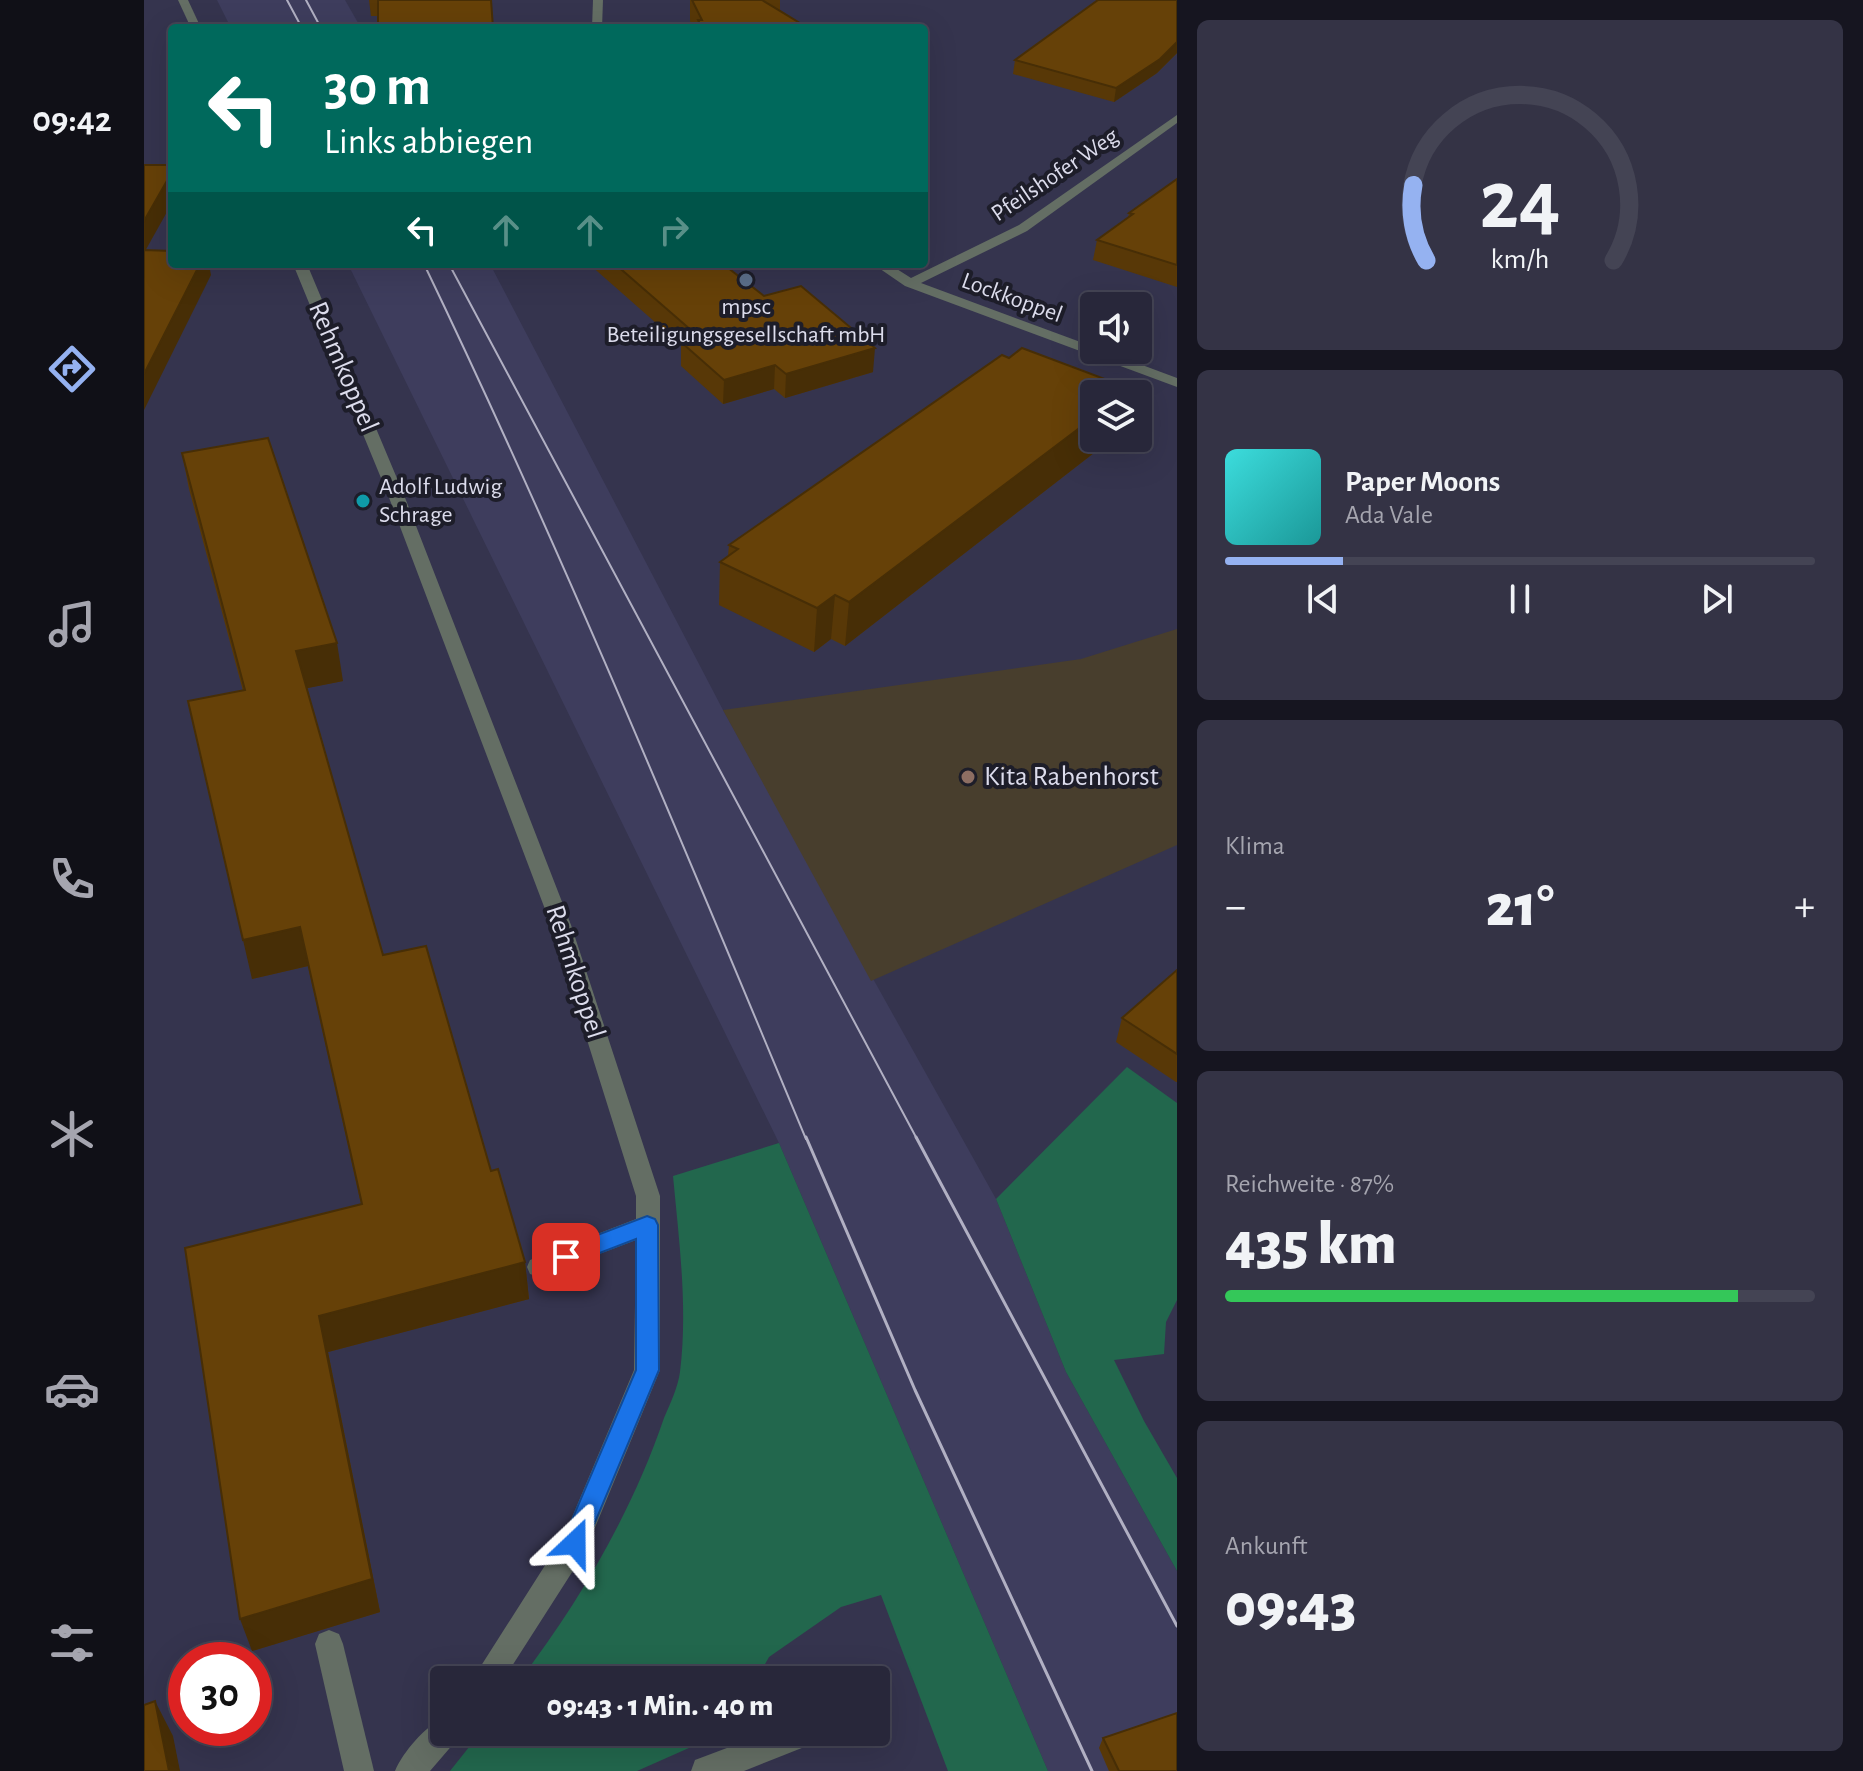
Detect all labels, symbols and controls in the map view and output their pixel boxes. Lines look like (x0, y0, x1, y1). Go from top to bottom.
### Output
icon: left (192, 56, 296, 160)
text: 30 m (324, 59, 431, 115)
text: 09:42 (32, 102, 112, 138)
text: Links abbiegen (324, 124, 533, 160)
street label: Pfeilshofer Weg (987, 124, 1123, 226)
text: 24 (1479, 160, 1561, 244)
icon: left (400, 208, 444, 252)
icon: ahead (484, 208, 528, 252)
icon: ahead (568, 208, 612, 252)
icon: right (652, 208, 696, 252)
text: km/h (1491, 245, 1549, 274)
street label: Lockkoppel (958, 269, 1066, 327)
marker: mpsc Beteiligungsgesellschaft mbH (737, 271, 755, 289)
map controls (1080, 292, 1152, 452)
button: sound (1080, 292, 1152, 364)
place label: mpsc Beteiligungsgesellschaft mbH (607, 295, 885, 347)
street label: Rehmkoppel (303, 298, 383, 436)
icon: directions (44, 341, 100, 397)
button: layers (1080, 380, 1152, 452)
text: Paper Moons (1345, 467, 1500, 497)
place label: Adolf Ludwig Schrage (379, 475, 502, 527)
marker: Adolf Ludwig Schrage (354, 492, 372, 510)
text: Ada Vale (1345, 502, 1433, 528)
icon: previous (1301, 577, 1345, 621)
icon: pause (1498, 577, 1542, 621)
icon: next (1695, 577, 1739, 621)
icon: music (44, 596, 100, 652)
place label: Kita Rabenhorst (984, 763, 1159, 791)
marker: Kita Rabenhorst (959, 768, 977, 786)
text: Klima (1225, 833, 1285, 859)
icon: phone (44, 851, 100, 907)
text: 21° (1486, 877, 1554, 937)
text: − (1225, 885, 1246, 929)
text: + (1794, 885, 1815, 929)
street label: Rehmkoppel (540, 902, 610, 1042)
icon: climate (44, 1106, 100, 1162)
text: Reichweite · 87% (1225, 1171, 1394, 1197)
text: 435 km (1225, 1215, 1397, 1275)
pin (532, 1223, 600, 1291)
icon: arrive (544, 1235, 588, 1279)
icon: car (44, 1361, 100, 1417)
position arrow (533, 1501, 617, 1585)
text: Ankunft (1225, 1533, 1308, 1559)
text: 09:43 (1225, 1577, 1356, 1637)
icon: filters (44, 1615, 100, 1671)
speed limit sign: 30 (168, 1642, 272, 1746)
text: 09:43 · 1 Min. · 40 m (547, 1691, 773, 1721)

